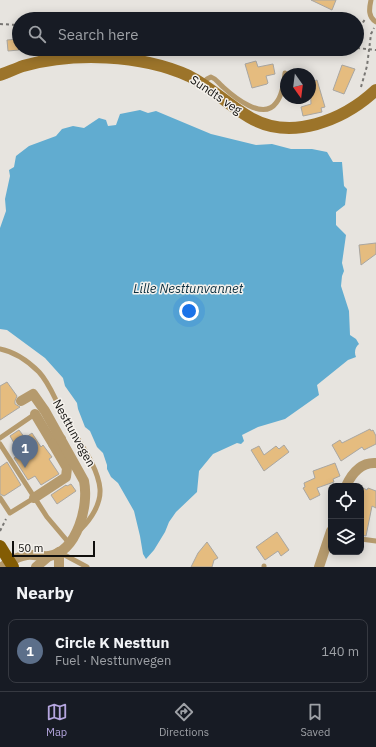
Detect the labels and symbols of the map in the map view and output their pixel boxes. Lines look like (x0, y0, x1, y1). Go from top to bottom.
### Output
north arrow (280, 68, 316, 104)
street label: Sundts veg (188, 72, 246, 118)
water label: Lille Nesttunvannet (133, 280, 244, 297)
your location (179, 301, 199, 321)
street label: Nesttunvegen (50, 396, 99, 469)
pin: 1 (12, 435, 38, 468)
scale bar (12, 539, 95, 558)

